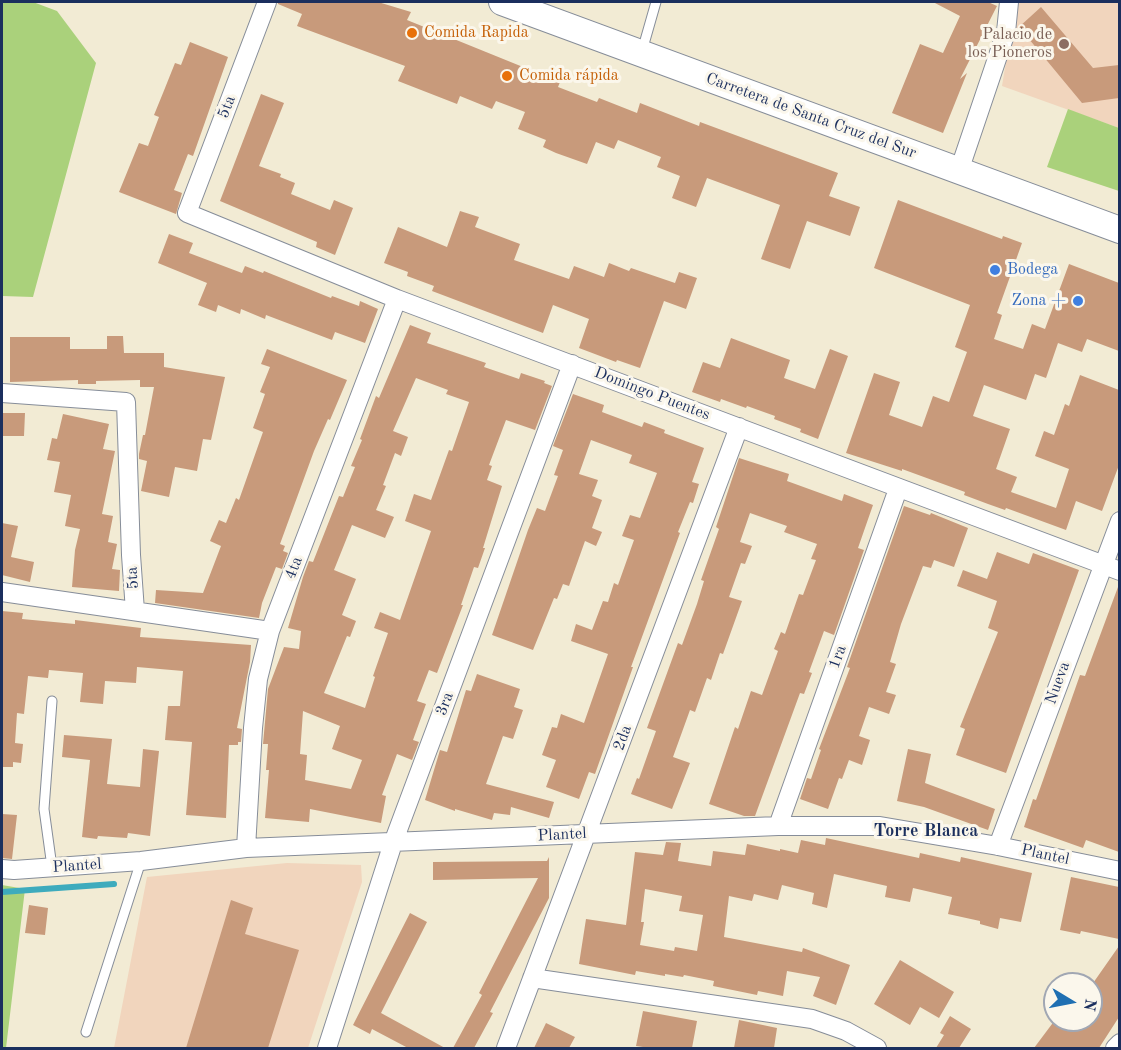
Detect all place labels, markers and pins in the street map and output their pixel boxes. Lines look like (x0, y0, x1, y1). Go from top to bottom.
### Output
place label: Comida Rapida (424, 23, 529, 43)
place label: Palacio de los Pioneros (968, 25, 1052, 63)
marker: Comida Rapida (405, 26, 419, 40)
marker: Palacio de los Pioneros (1057, 37, 1071, 51)
place label: Comida rápida (519, 66, 619, 86)
marker: Comida rápida (500, 69, 514, 83)
place label: Bodega (1007, 260, 1058, 280)
marker: Bodega (988, 263, 1002, 277)
place label: Zona + (1012, 291, 1066, 311)
marker: Zona + (1071, 294, 1085, 308)

